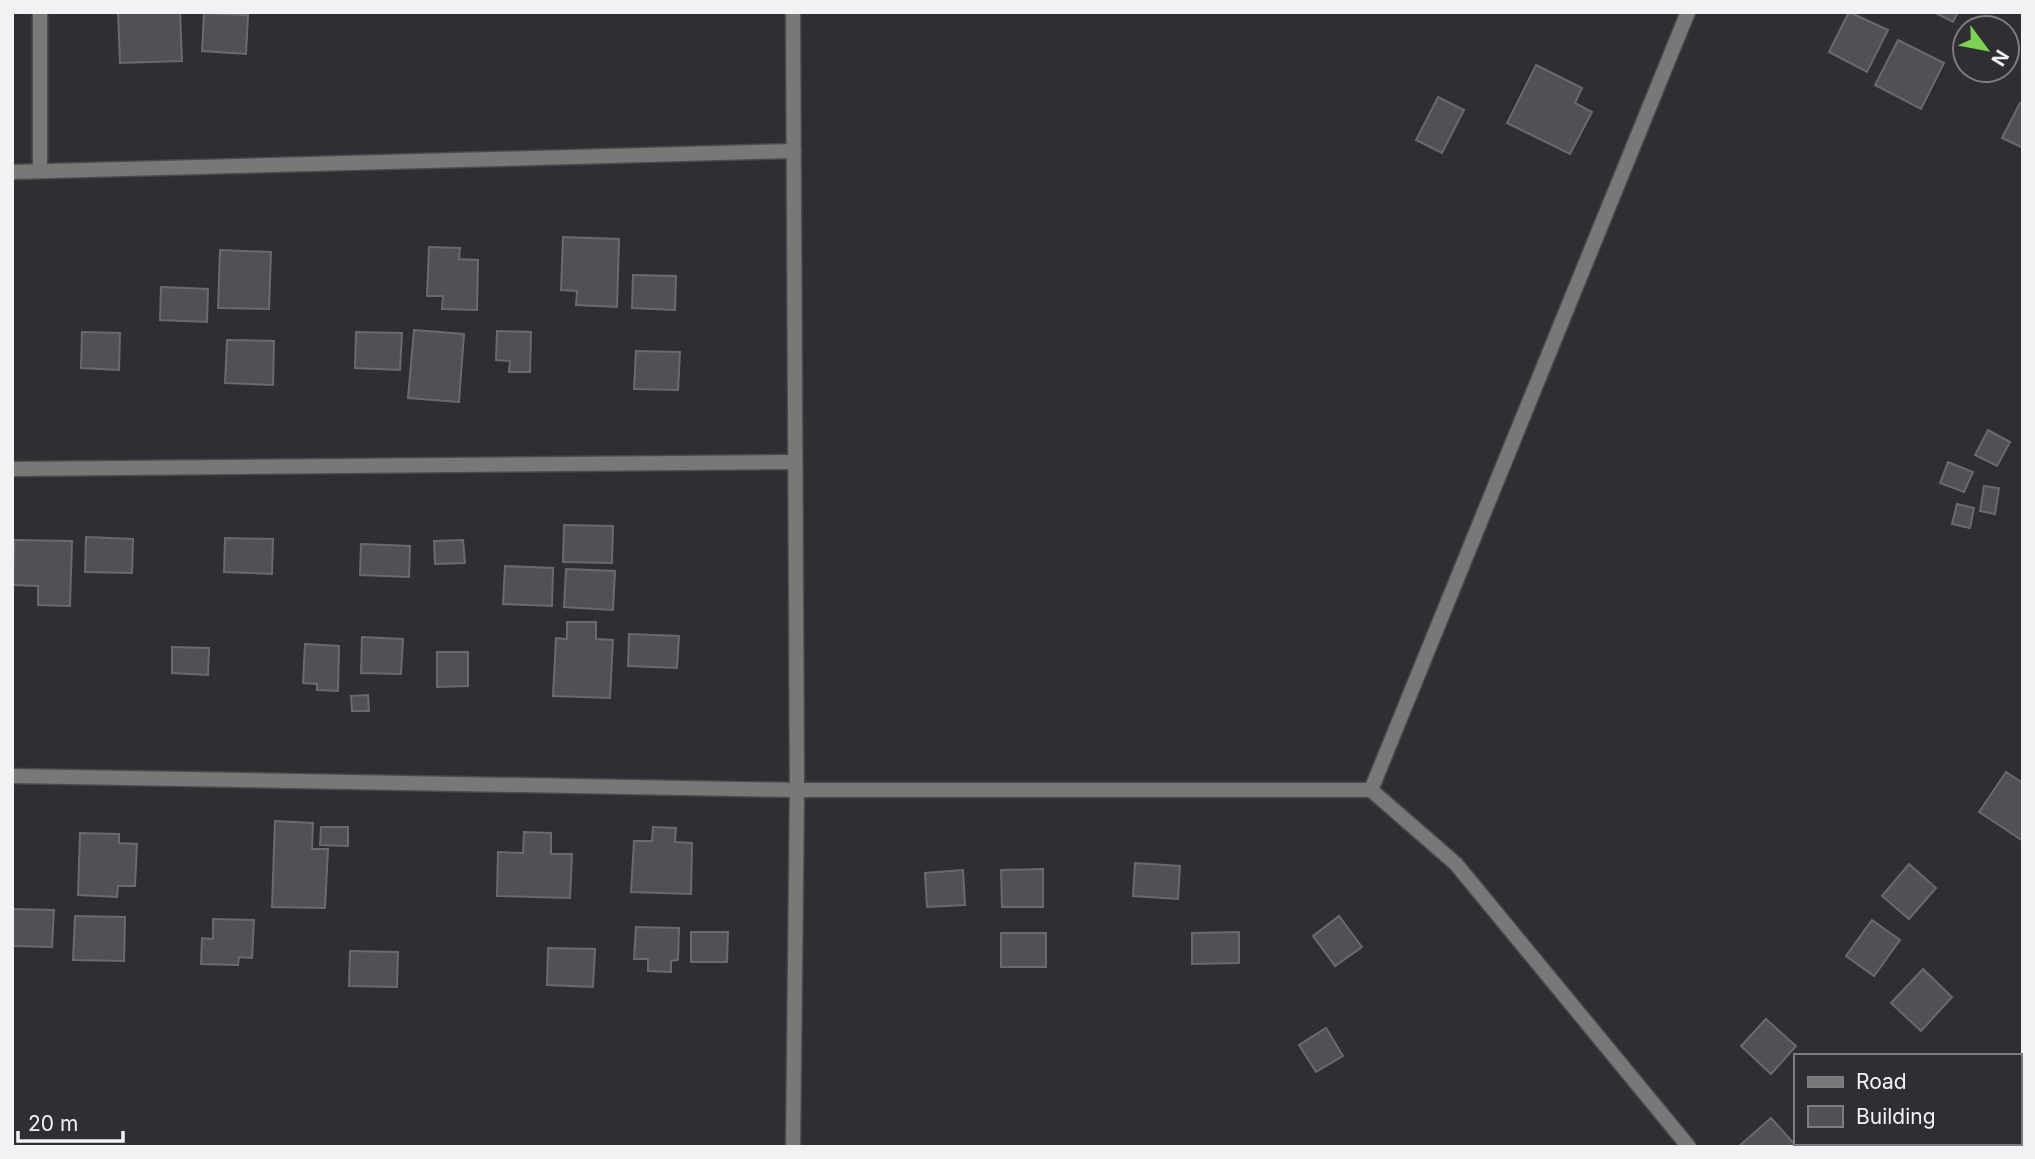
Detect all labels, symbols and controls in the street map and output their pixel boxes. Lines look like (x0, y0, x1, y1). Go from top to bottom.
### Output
north arrow (1951, 14, 2021, 84)
text: N (1986, 46, 2014, 70)
legend (1794, 1054, 2021, 1145)
text: Road (1856, 1069, 1907, 1094)
scale bar (18, 1100, 122, 1144)
text: Building (1856, 1104, 1936, 1129)
text: 20 m (28, 1111, 78, 1136)

